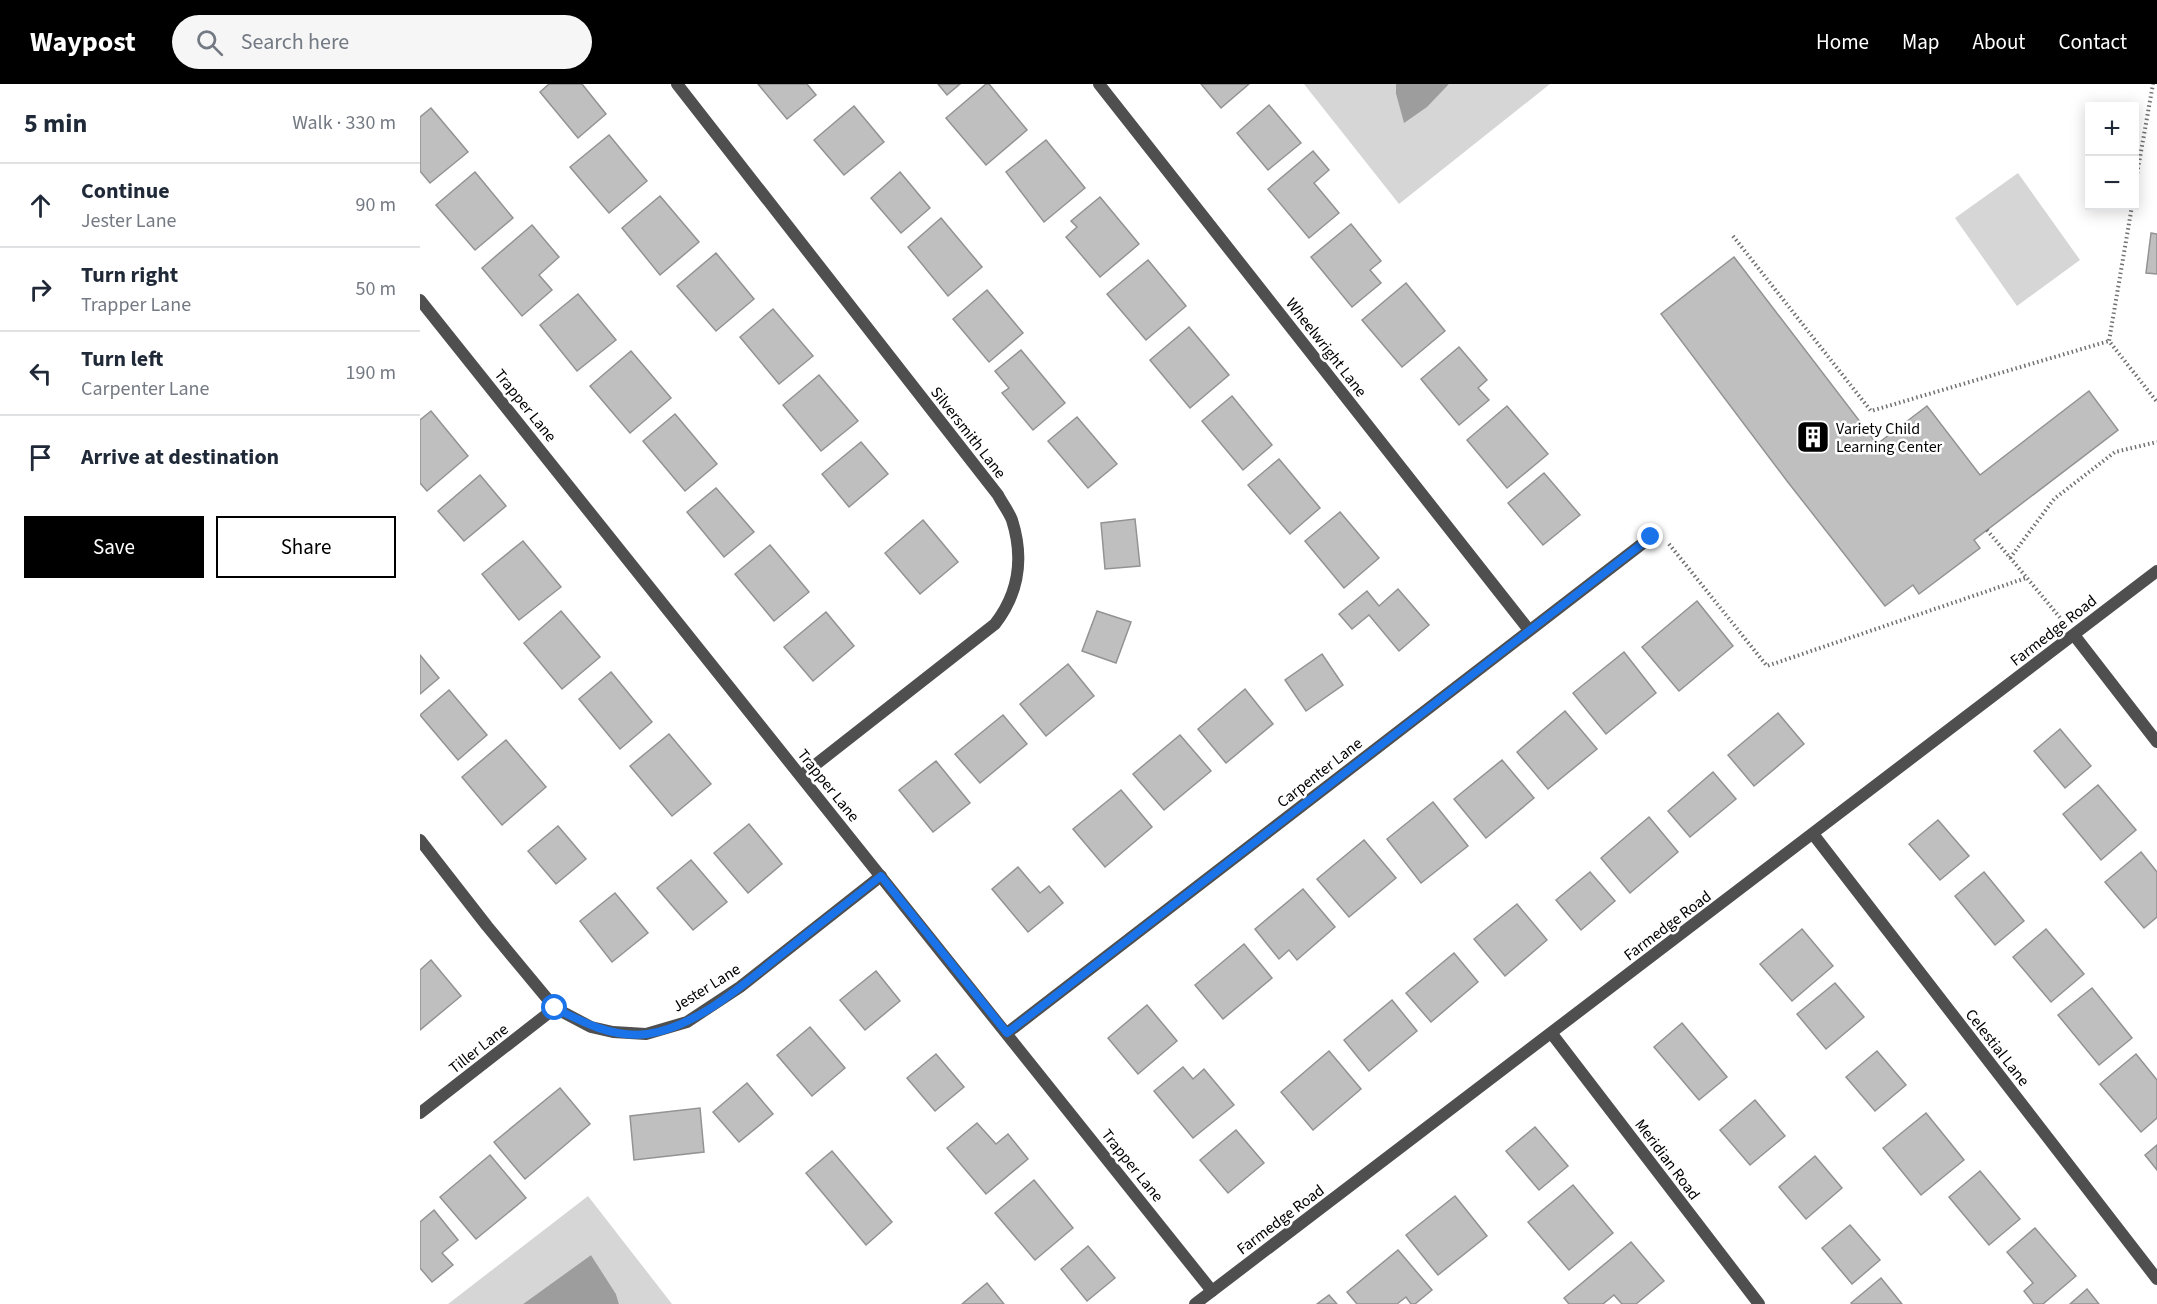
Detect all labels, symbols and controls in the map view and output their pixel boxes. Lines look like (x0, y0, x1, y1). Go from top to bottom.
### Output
search box (172, 15, 592, 69)
text: Waypost (30, 22, 136, 62)
icon: search (193, 26, 226, 59)
text: Search here (241, 26, 349, 58)
text: Home (1816, 27, 1869, 57)
text: Map (1902, 27, 1940, 57)
text: About (1973, 27, 2025, 57)
text: Contact (2058, 27, 2127, 57)
map controls (2085, 102, 2139, 210)
button: + (2085, 102, 2139, 156)
text: 5 min (24, 105, 87, 142)
text: Walk · 330 m (292, 109, 396, 137)
button: − (2085, 156, 2139, 210)
text: Continue (81, 175, 170, 207)
icon: ahead (24, 189, 57, 222)
text: 90 m (356, 191, 396, 219)
text: Jester Lane (81, 207, 177, 235)
text: Turn right (81, 259, 178, 291)
icon: right (24, 273, 57, 306)
text: 50 m (356, 275, 396, 303)
text: Trapper Lane (81, 291, 191, 319)
street label: Wheelwright Lane (1281, 294, 1372, 402)
text: Turn left (81, 343, 163, 375)
icon: left (24, 357, 57, 390)
text: 190 m (346, 359, 396, 387)
street label: Trapper Lane (489, 364, 562, 447)
text: Carpenter Lane (81, 375, 209, 403)
street label: Silversmith Lane (925, 382, 1011, 483)
place label: Variety Child Learning Center (1836, 418, 1943, 458)
building icon: Variety Child Learning Center (1795, 419, 1831, 455)
icon: arrive (24, 441, 57, 474)
text: Arrive at destination (81, 441, 279, 473)
button: Save (24, 516, 204, 578)
button: Share (216, 516, 396, 578)
route end (1637, 523, 1663, 549)
street label: Farmedge Road (2006, 590, 2102, 672)
street label: Carpenter Lane (1272, 732, 1367, 813)
street label: Trapper Lane (792, 744, 865, 827)
street label: Farmedge Road (1619, 886, 1716, 966)
street label: Jester Lane (668, 958, 745, 1017)
route start (541, 994, 567, 1020)
street label: Celestial Lane (1960, 1004, 2034, 1091)
street label: Tiller Lane (444, 1019, 513, 1079)
street label: Meridian Road (1629, 1115, 1705, 1205)
street label: Trapper Lane (1096, 1124, 1169, 1207)
street label: Farmedge Road (1232, 1180, 1329, 1260)

